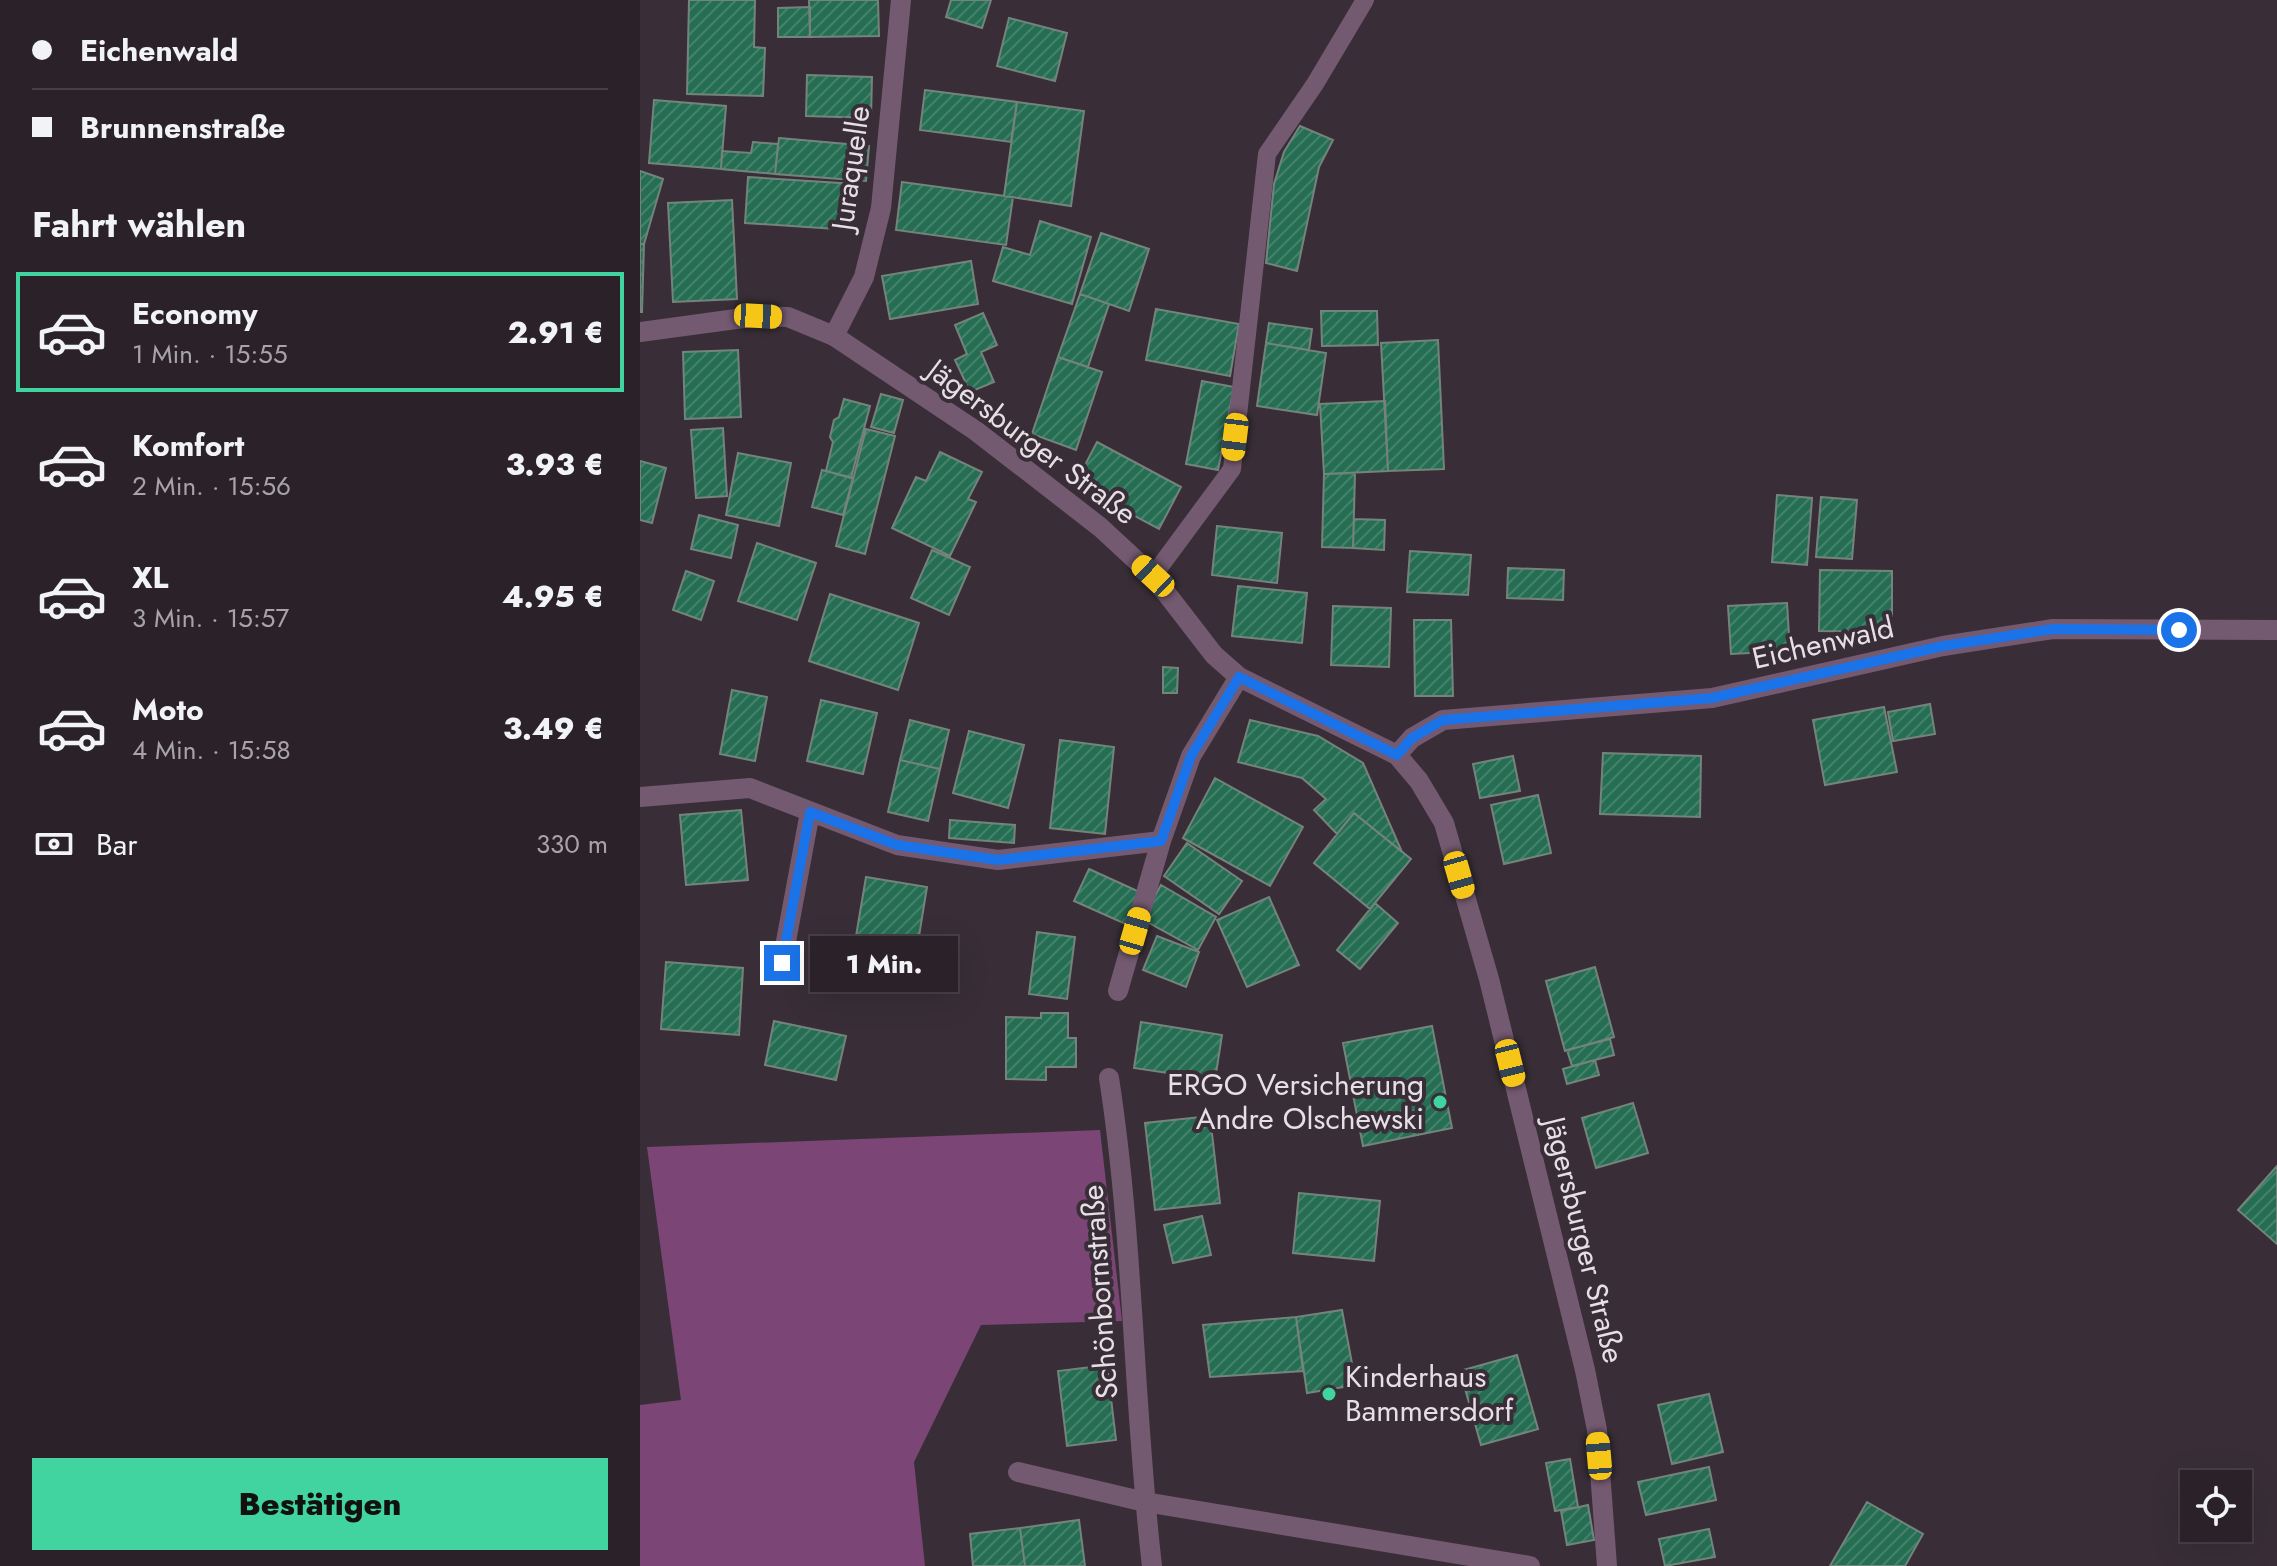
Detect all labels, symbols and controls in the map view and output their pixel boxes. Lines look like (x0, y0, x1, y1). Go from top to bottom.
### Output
text: Eichenwald (80, 29, 238, 72)
street label: Juraquelle (820, 103, 881, 237)
text: Brunnenstraße (80, 106, 285, 149)
text: Fahrt wählen (32, 198, 246, 250)
text: Economy (132, 292, 258, 335)
icon: car (36, 296, 108, 368)
car (733, 303, 783, 329)
text: 2.91 € (508, 311, 604, 354)
text: 1 Min. · 15:55 (132, 335, 288, 373)
street label: Jägersburger Straße (916, 346, 1146, 535)
car (1220, 412, 1250, 462)
text: Komfort (132, 424, 244, 467)
icon: car (36, 428, 108, 500)
text: 3.93 € (506, 443, 604, 486)
text: 2 Min. · 15:56 (132, 467, 291, 505)
car (1127, 551, 1179, 601)
text: XL (132, 556, 168, 599)
icon: car (36, 560, 108, 632)
text: 4.95 € (502, 575, 604, 618)
text: 3 Min. · 15:57 (132, 599, 289, 637)
street label: Eichenwald (1748, 605, 1898, 680)
route start (2161, 612, 2197, 648)
text: Moto (132, 688, 204, 731)
icon: car (36, 692, 108, 764)
text: 3.49 € (503, 707, 604, 750)
text: 4 Min. · 15:58 (132, 731, 291, 769)
icon: cash (32, 822, 76, 866)
text: Bar (96, 823, 137, 866)
text: 330 m (536, 825, 608, 863)
car (1441, 849, 1477, 901)
car (1117, 905, 1153, 957)
callout: 1 Min. (810, 935, 958, 991)
route end (764, 945, 800, 981)
text: 1 Min. (846, 945, 922, 983)
car (1493, 1037, 1527, 1089)
place label: ERGO Versicherung Andre Olschewski (1167, 1063, 1424, 1140)
marker: ERGO Versicherung Andre Olschewski (1431, 1093, 1449, 1111)
street label: Jägersburger Straße (1532, 1109, 1636, 1367)
street label: Schönbornstraße (1071, 1183, 1128, 1401)
place label: Kinderhaus Bammersdorf (1345, 1355, 1515, 1432)
marker: Kinderhaus Bammersdorf (1320, 1385, 1338, 1403)
car (1585, 1431, 1613, 1481)
button: Bestätigen (32, 1458, 608, 1550)
map controls (2180, 1470, 2252, 1542)
button: locate (2180, 1470, 2252, 1542)

